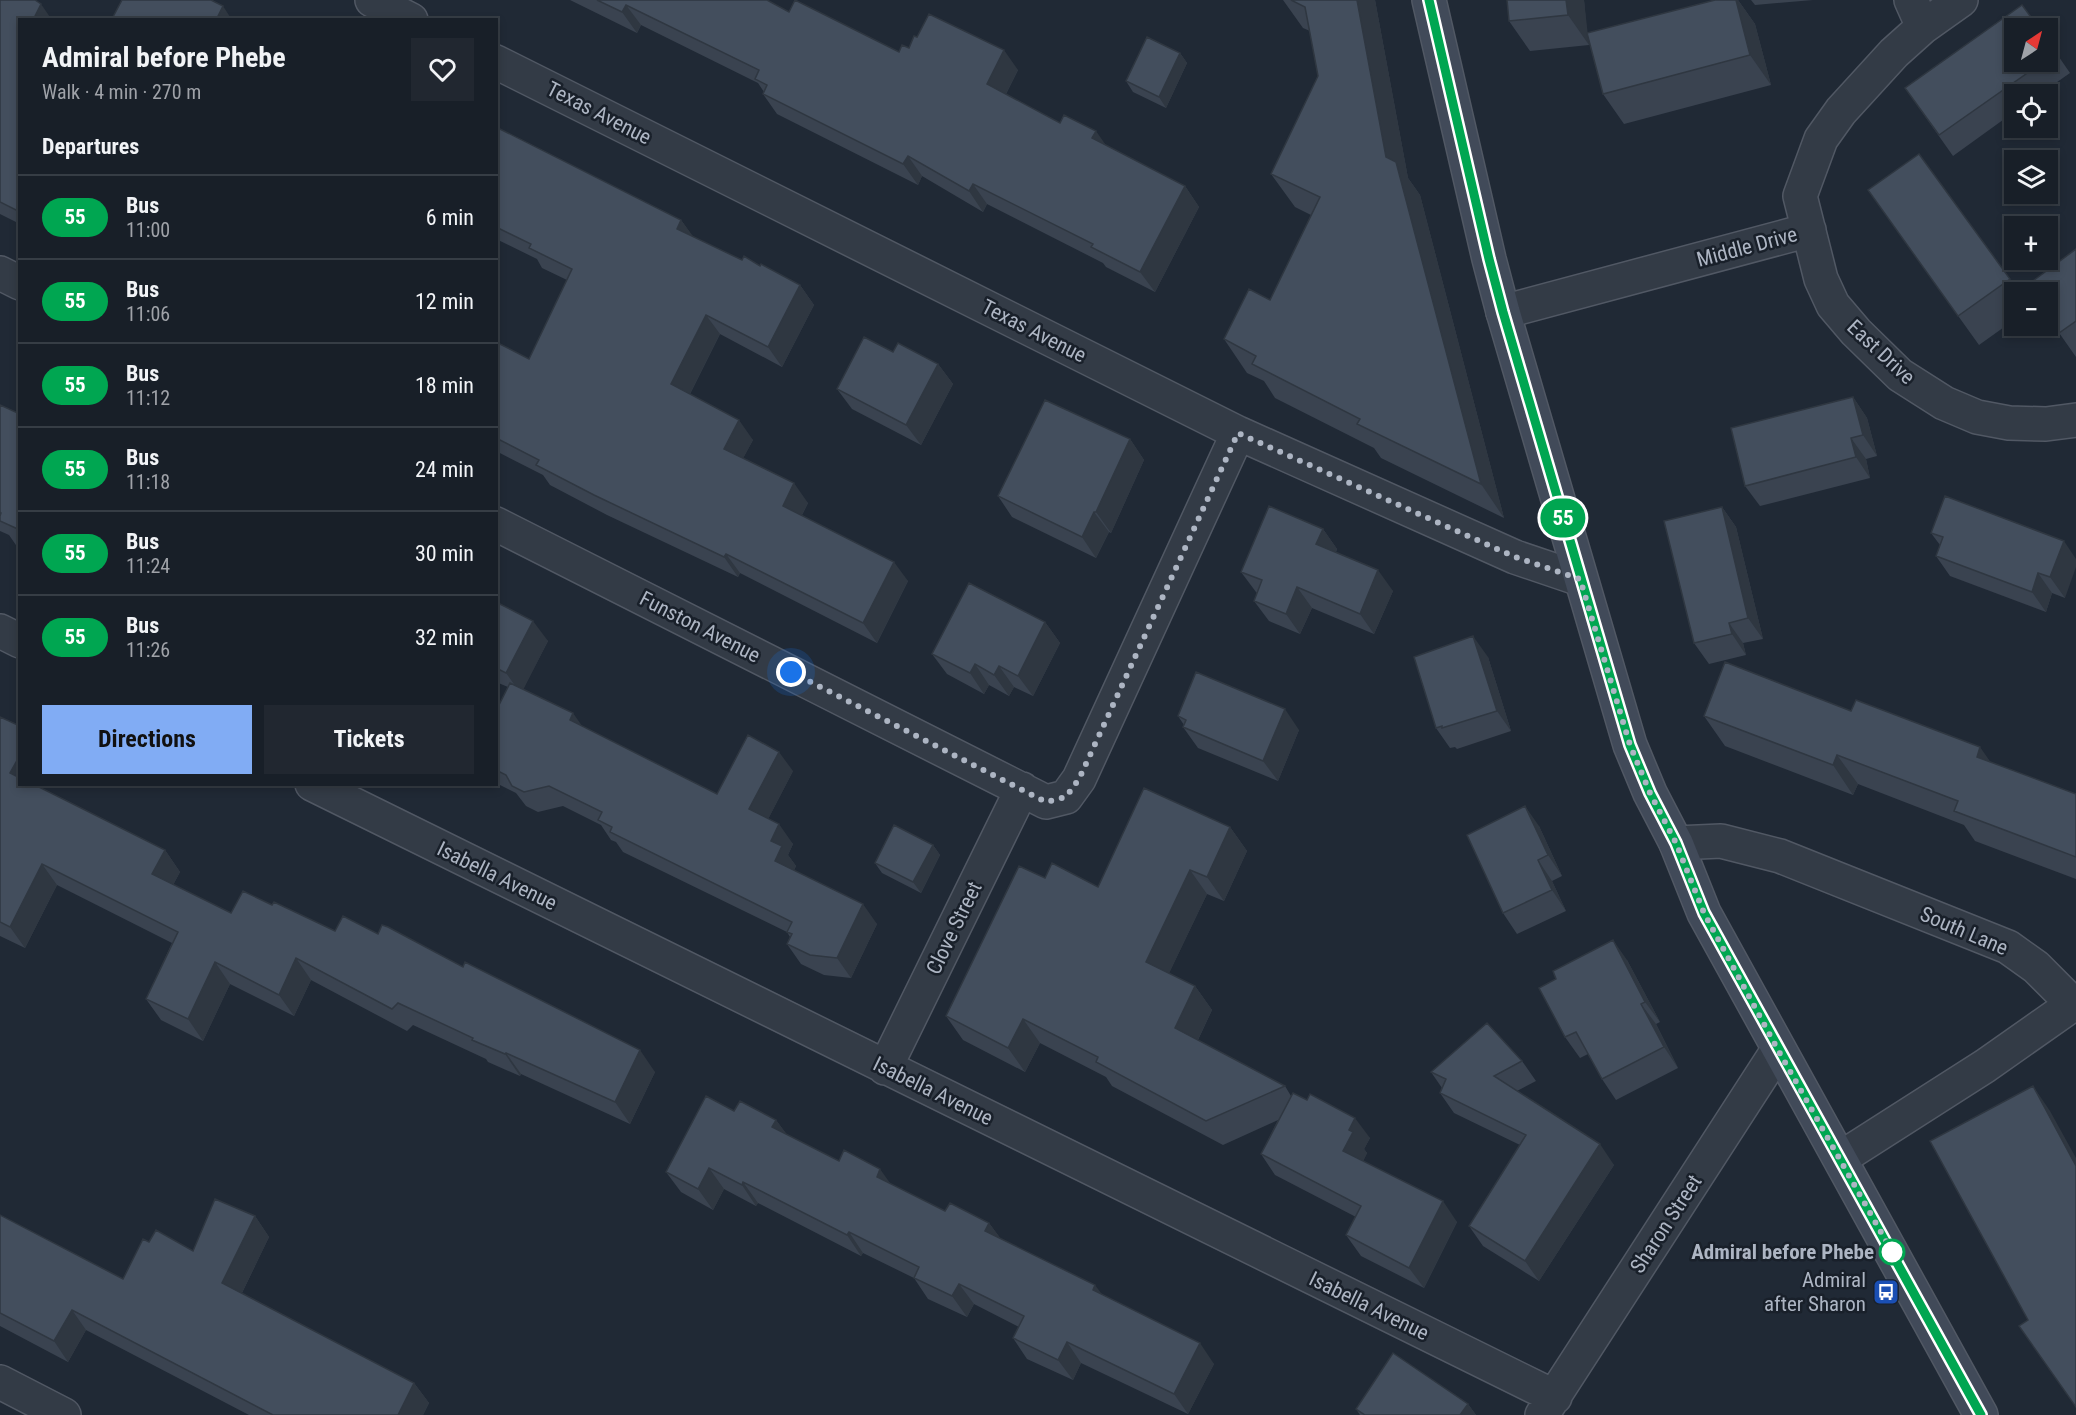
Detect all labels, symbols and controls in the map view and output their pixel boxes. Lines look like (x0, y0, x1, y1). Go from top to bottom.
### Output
north arrow (2004, 18, 2058, 72)
map controls (2004, 18, 2058, 336)
button: heart (411, 38, 474, 101)
text: Admiral before Phebe (42, 41, 286, 74)
street label: Texas Avenue (543, 76, 655, 150)
text: Walk · 4 min · 270 m (42, 80, 201, 104)
button: locate (2004, 84, 2058, 138)
text: Departures (42, 134, 139, 159)
button: layers (2004, 150, 2058, 204)
text: Bus (126, 193, 159, 218)
text: 55 (64, 205, 86, 229)
text: 6 min (426, 205, 474, 230)
button: + (2004, 216, 2058, 270)
text: 11:00 (126, 218, 170, 242)
street label: Middle Drive (1694, 222, 1800, 272)
text: Bus (126, 277, 159, 302)
button: − (2004, 282, 2058, 336)
text: 55 (64, 289, 86, 313)
text: 12 min (415, 289, 474, 314)
street label: Texas Avenue (978, 294, 1090, 368)
text: 11:06 (126, 302, 170, 326)
street label: East Drive (1842, 315, 1920, 389)
text: Bus (126, 361, 159, 386)
text: 55 (64, 373, 86, 397)
text: 18 min (415, 373, 474, 398)
text: 11:12 (126, 386, 170, 410)
text: Bus (126, 445, 159, 470)
text: 55 (64, 457, 86, 481)
text: 24 min (415, 457, 474, 482)
text: 11:18 (126, 470, 170, 494)
line badge: 55 (1536, 498, 1590, 538)
text: 55 (1552, 506, 1574, 530)
text: Bus (126, 529, 159, 554)
text: 55 (64, 541, 86, 565)
text: 30 min (415, 541, 474, 566)
text: 11:24 (126, 554, 170, 578)
street label: Funston Avenue (636, 586, 764, 668)
text: Bus (126, 613, 159, 638)
text: 55 (64, 625, 86, 649)
text: 32 min (415, 625, 474, 650)
text: 11:26 (126, 638, 170, 662)
your location (776, 657, 806, 687)
button: Directions (42, 705, 252, 774)
button: Tickets (264, 705, 474, 774)
street label: Isabella Avenue (433, 837, 561, 915)
street label: Clove Street (921, 878, 987, 978)
street label: South Lane (1917, 902, 2012, 960)
street label: Isabella Avenue (869, 1052, 997, 1130)
street label: Sharon Street (1625, 1170, 1707, 1278)
marker: Admiral before Phebe (1879, 1239, 1905, 1265)
place label: Admiral before Phebe (1691, 1240, 1874, 1264)
street label: Isabella Avenue (1305, 1267, 1433, 1345)
place label: Admiral after Sharon (1764, 1268, 1866, 1316)
bus stop icon: Admiral after Sharon (1871, 1277, 1901, 1307)

